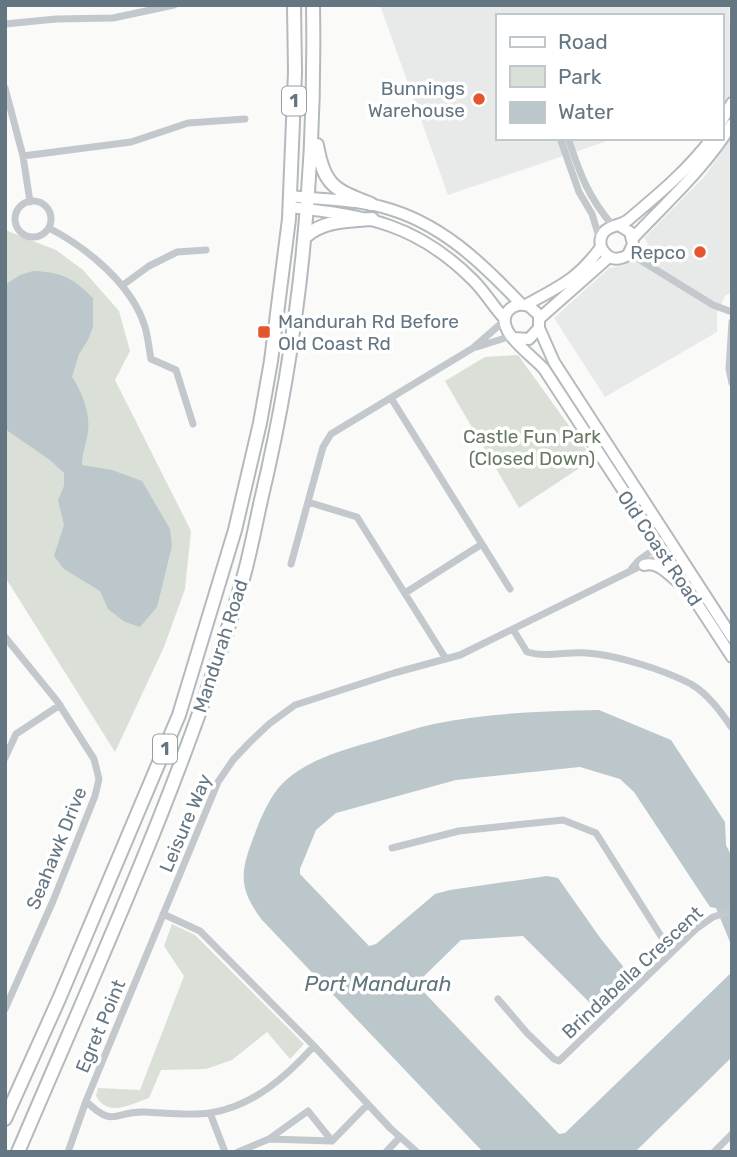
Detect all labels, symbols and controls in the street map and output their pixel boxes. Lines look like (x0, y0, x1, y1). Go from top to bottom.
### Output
legend (496, 14, 723, 140)
text: Road (558, 29, 608, 54)
text: Park (558, 64, 602, 89)
place label: Bunnings Warehouse (368, 77, 465, 122)
road number: 1 (282, 86, 306, 116)
marker: Bunnings Warehouse (471, 91, 487, 107)
text: Water (558, 99, 614, 124)
place label: Repco (630, 241, 686, 264)
marker: Repco (692, 244, 708, 260)
place label: Mandurah Rd Before Old Coast Rd (278, 310, 459, 355)
marker: Mandurah Rd Before Old Coast Rd (256, 324, 272, 340)
park label: Castle Fun Park (Closed Down) (463, 425, 601, 470)
street label: Old Coast Road (613, 486, 707, 610)
street label: Mandurah Road (188, 577, 253, 716)
road number: 1 (153, 734, 177, 764)
street label: Leisure Way (154, 771, 216, 876)
street label: Seahawk Drive (21, 784, 92, 913)
street label: Brindabella Crescent (557, 901, 708, 1044)
water label: Port Mandurah (305, 971, 451, 996)
street label: Egret Point (71, 976, 131, 1076)

